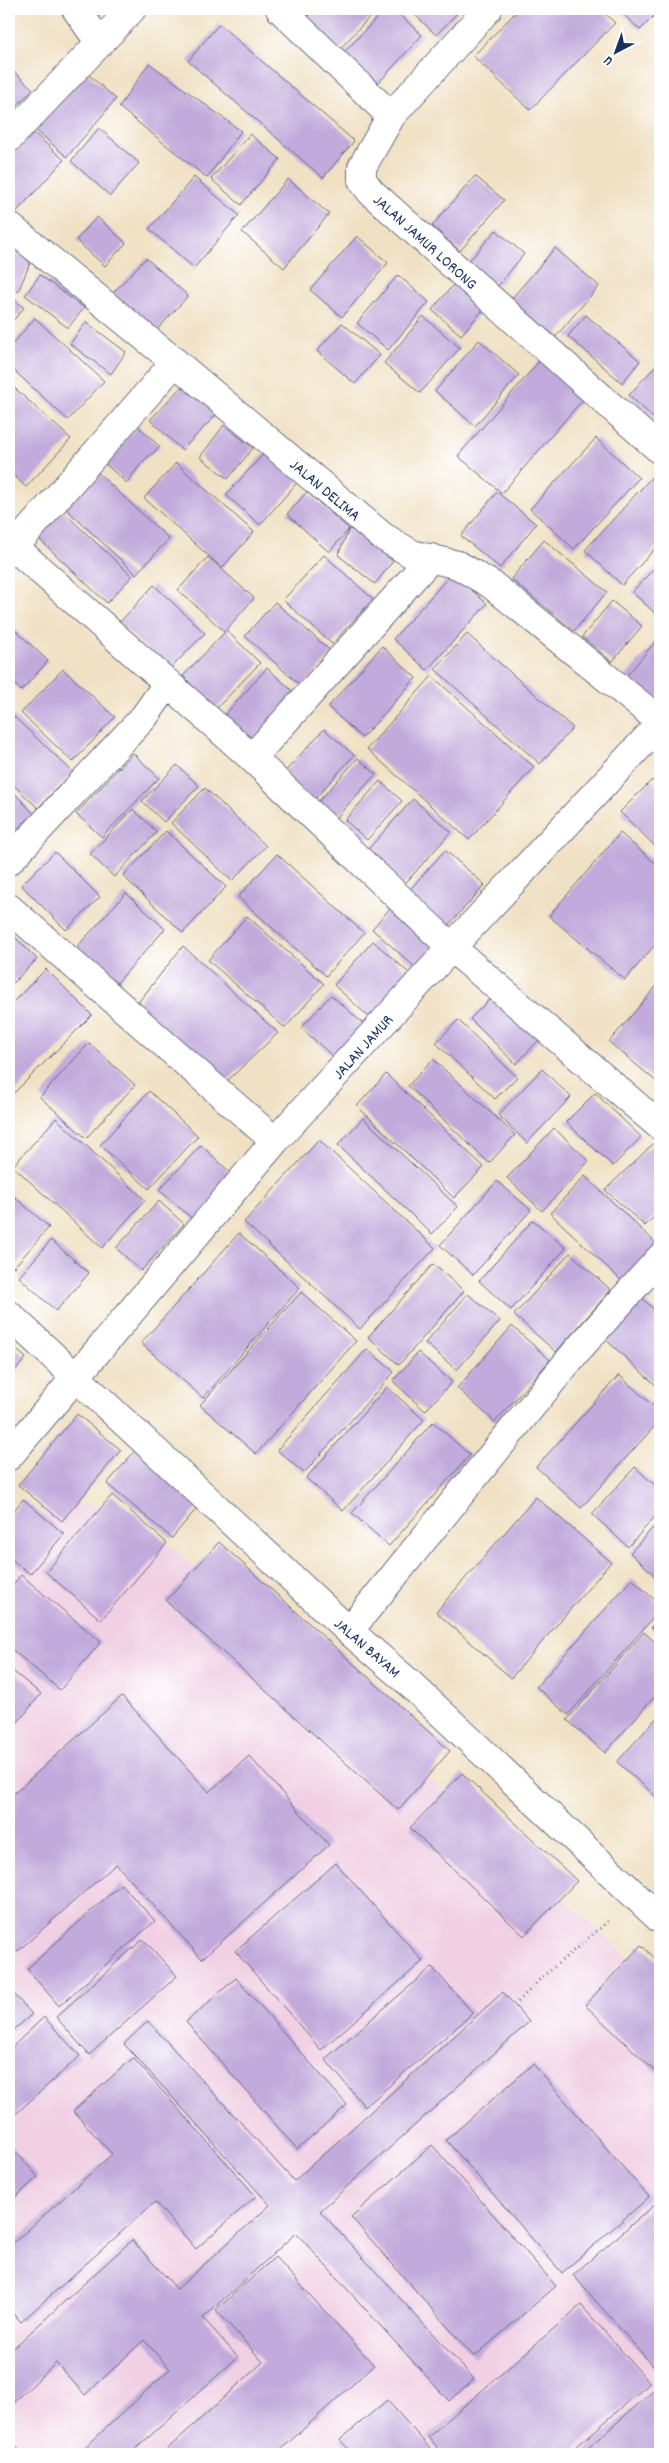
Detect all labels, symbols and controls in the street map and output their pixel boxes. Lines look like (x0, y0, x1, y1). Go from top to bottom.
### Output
north arrow (592, 28, 642, 78)
text: U (599, 50, 618, 70)
street label: JALAN JAMUR LORONG (367, 190, 482, 296)
street label: JALAN DELIMA (284, 454, 365, 528)
street label: JALAN JAMUR (328, 1010, 400, 1085)
street label: JALAN BAYAM (328, 1613, 405, 1684)

